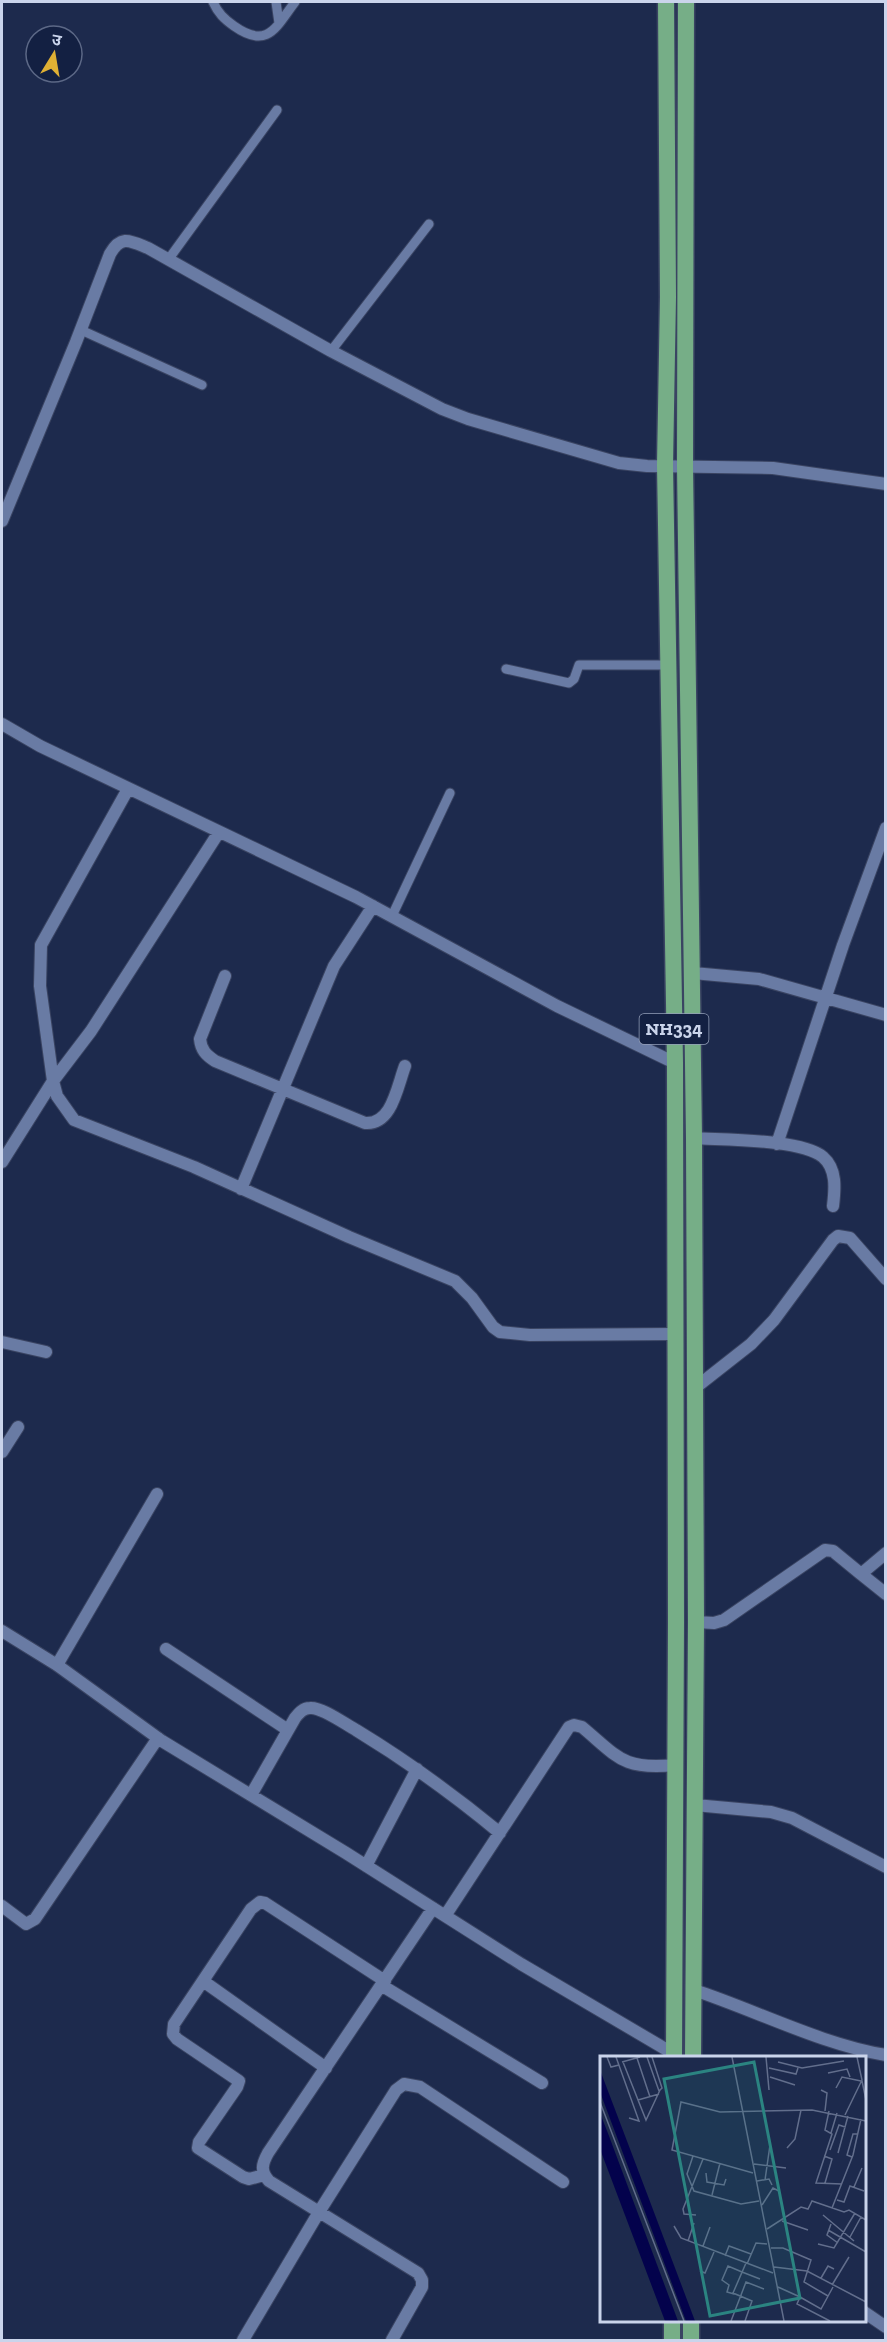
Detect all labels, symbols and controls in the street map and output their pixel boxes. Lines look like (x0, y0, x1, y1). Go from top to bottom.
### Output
north arrow (24, 24, 84, 84)
text: उ (50, 30, 64, 50)
road number: NH334 (640, 1014, 708, 1044)
inset map (600, 2056, 866, 2321)

